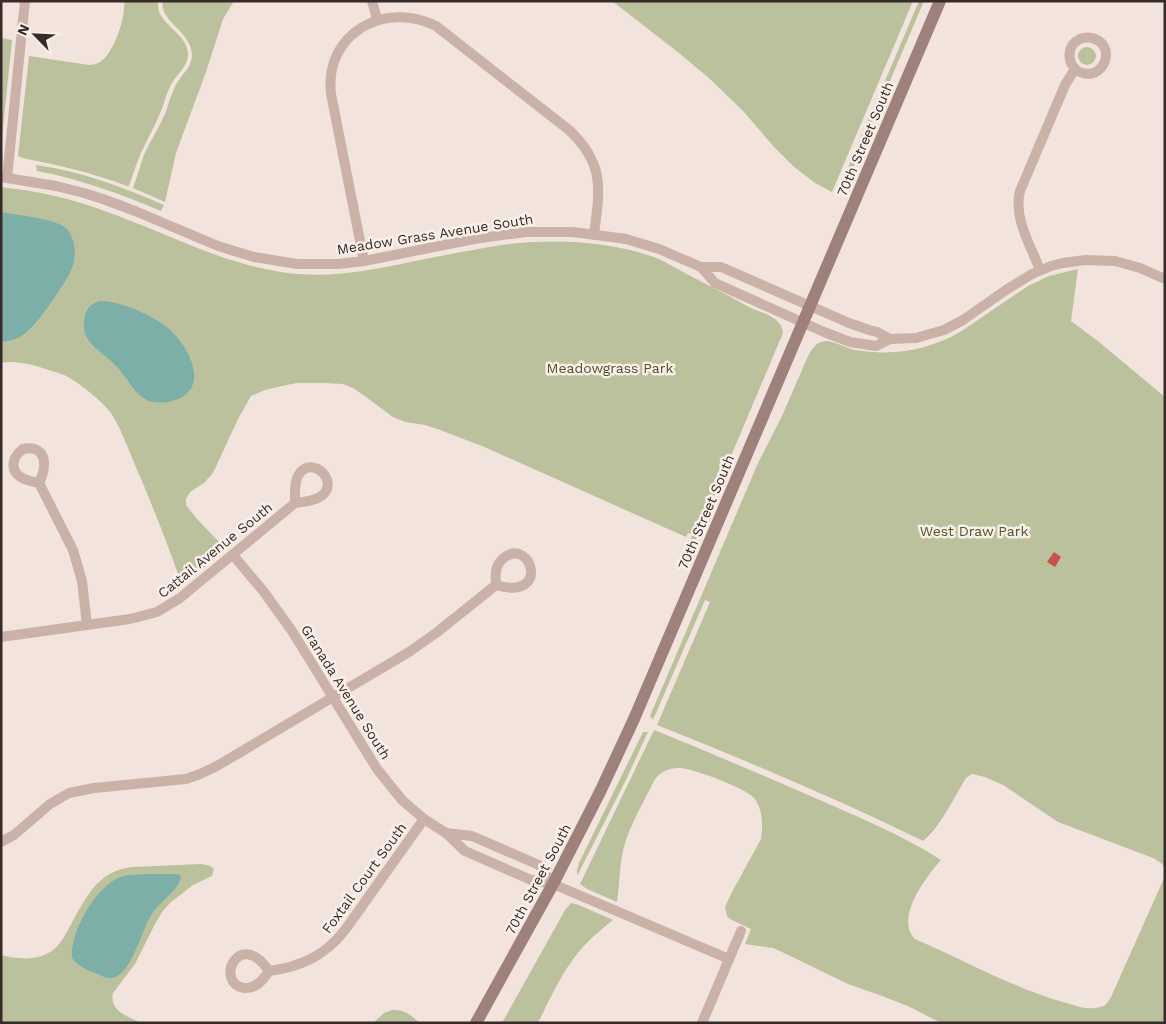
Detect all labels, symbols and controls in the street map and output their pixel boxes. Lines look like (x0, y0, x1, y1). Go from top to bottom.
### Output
north arrow (10, 10, 60, 60)
text: N (14, 22, 33, 38)
street label: 70th Street South (834, 79, 896, 199)
street label: Meadow Grass Avenue South (336, 211, 534, 257)
park label: Meadowgrass Park (547, 360, 673, 376)
street label: 70th Street South (675, 452, 737, 572)
street label: Cattail Avenue South (155, 499, 275, 601)
park label: West Draw Park (920, 523, 1028, 539)
street label: Granada Avenue South (298, 622, 394, 762)
street label: Foxtail Court South (319, 820, 409, 936)
street label: 70th Street South (502, 821, 574, 937)

